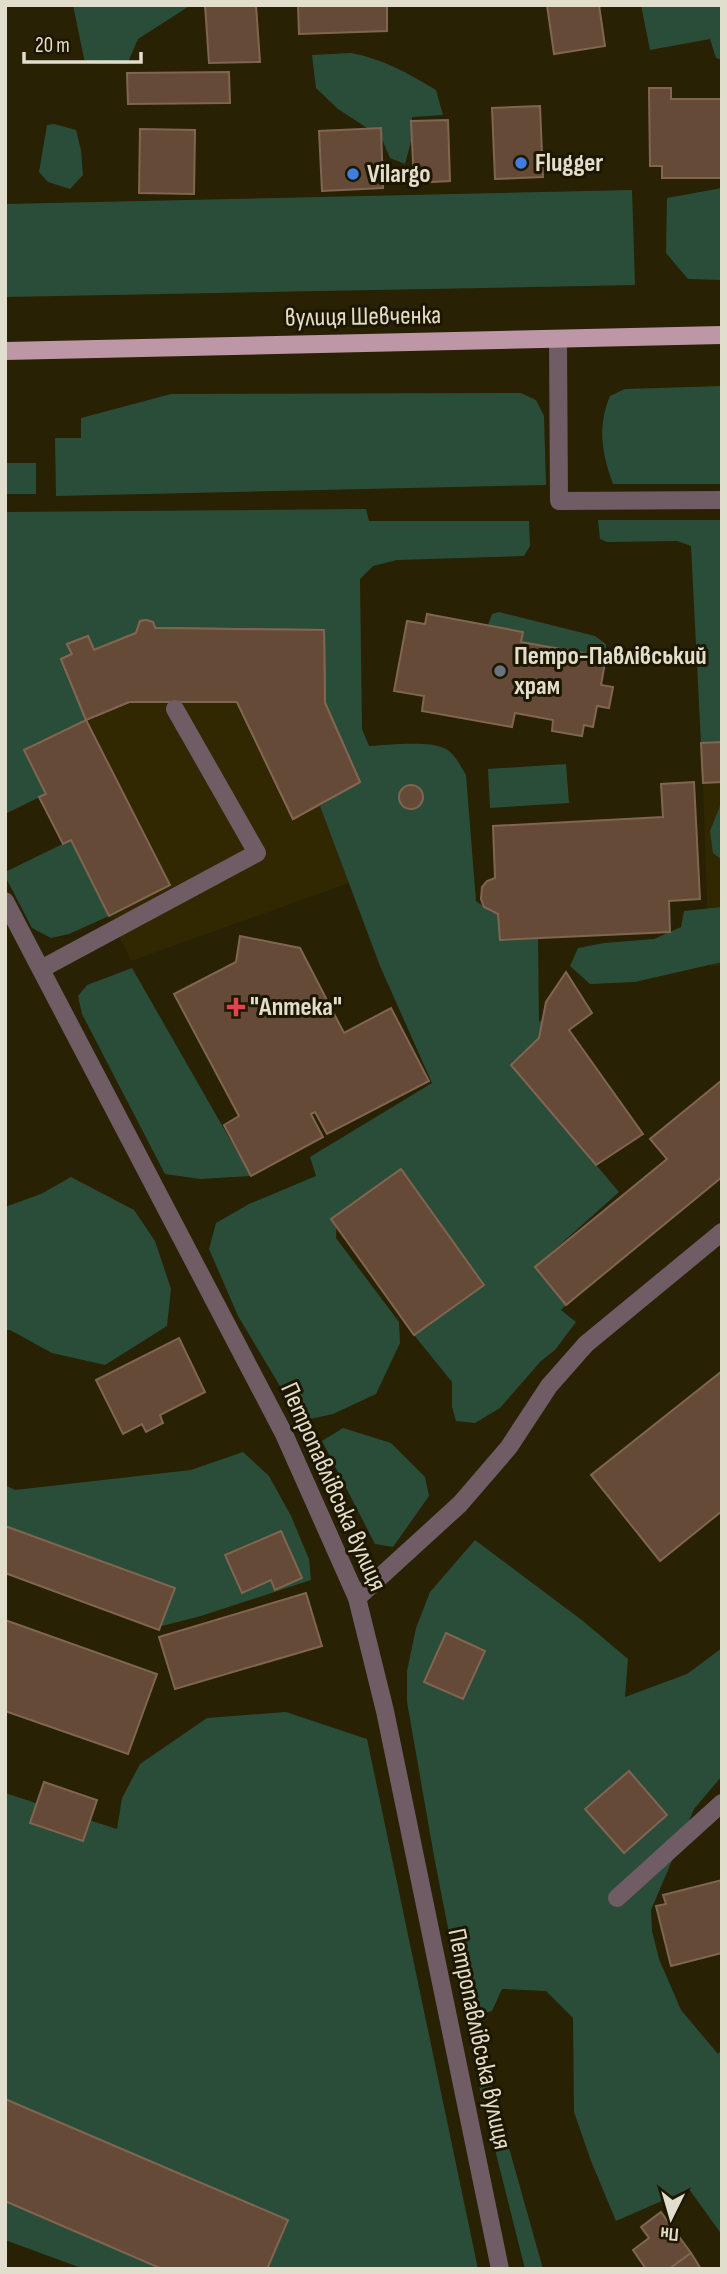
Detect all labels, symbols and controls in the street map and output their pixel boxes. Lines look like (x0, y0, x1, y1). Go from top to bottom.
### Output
scale bar (24, 21, 142, 65)
text: 20 m (35, 33, 70, 58)
place label: Flugger (535, 148, 603, 179)
marker: Flugger (513, 155, 529, 171)
place label: Vilargo (367, 159, 431, 190)
marker: Vilargo (345, 166, 361, 182)
street label: вулиця Шевченка (285, 300, 441, 334)
place label: Петро-Павлівський храм (514, 641, 707, 702)
marker: Петро-Павлівський храм (492, 663, 508, 679)
place label: "Аптека" (250, 992, 342, 1023)
marker: "Аптека" (228, 999, 244, 1015)
street label: Петропавлівська вулиця (273, 1378, 393, 1596)
street label: Петропавлівська вулиця (440, 1926, 518, 2152)
north arrow (636, 2183, 706, 2253)
text: Пн (659, 2221, 680, 2246)

